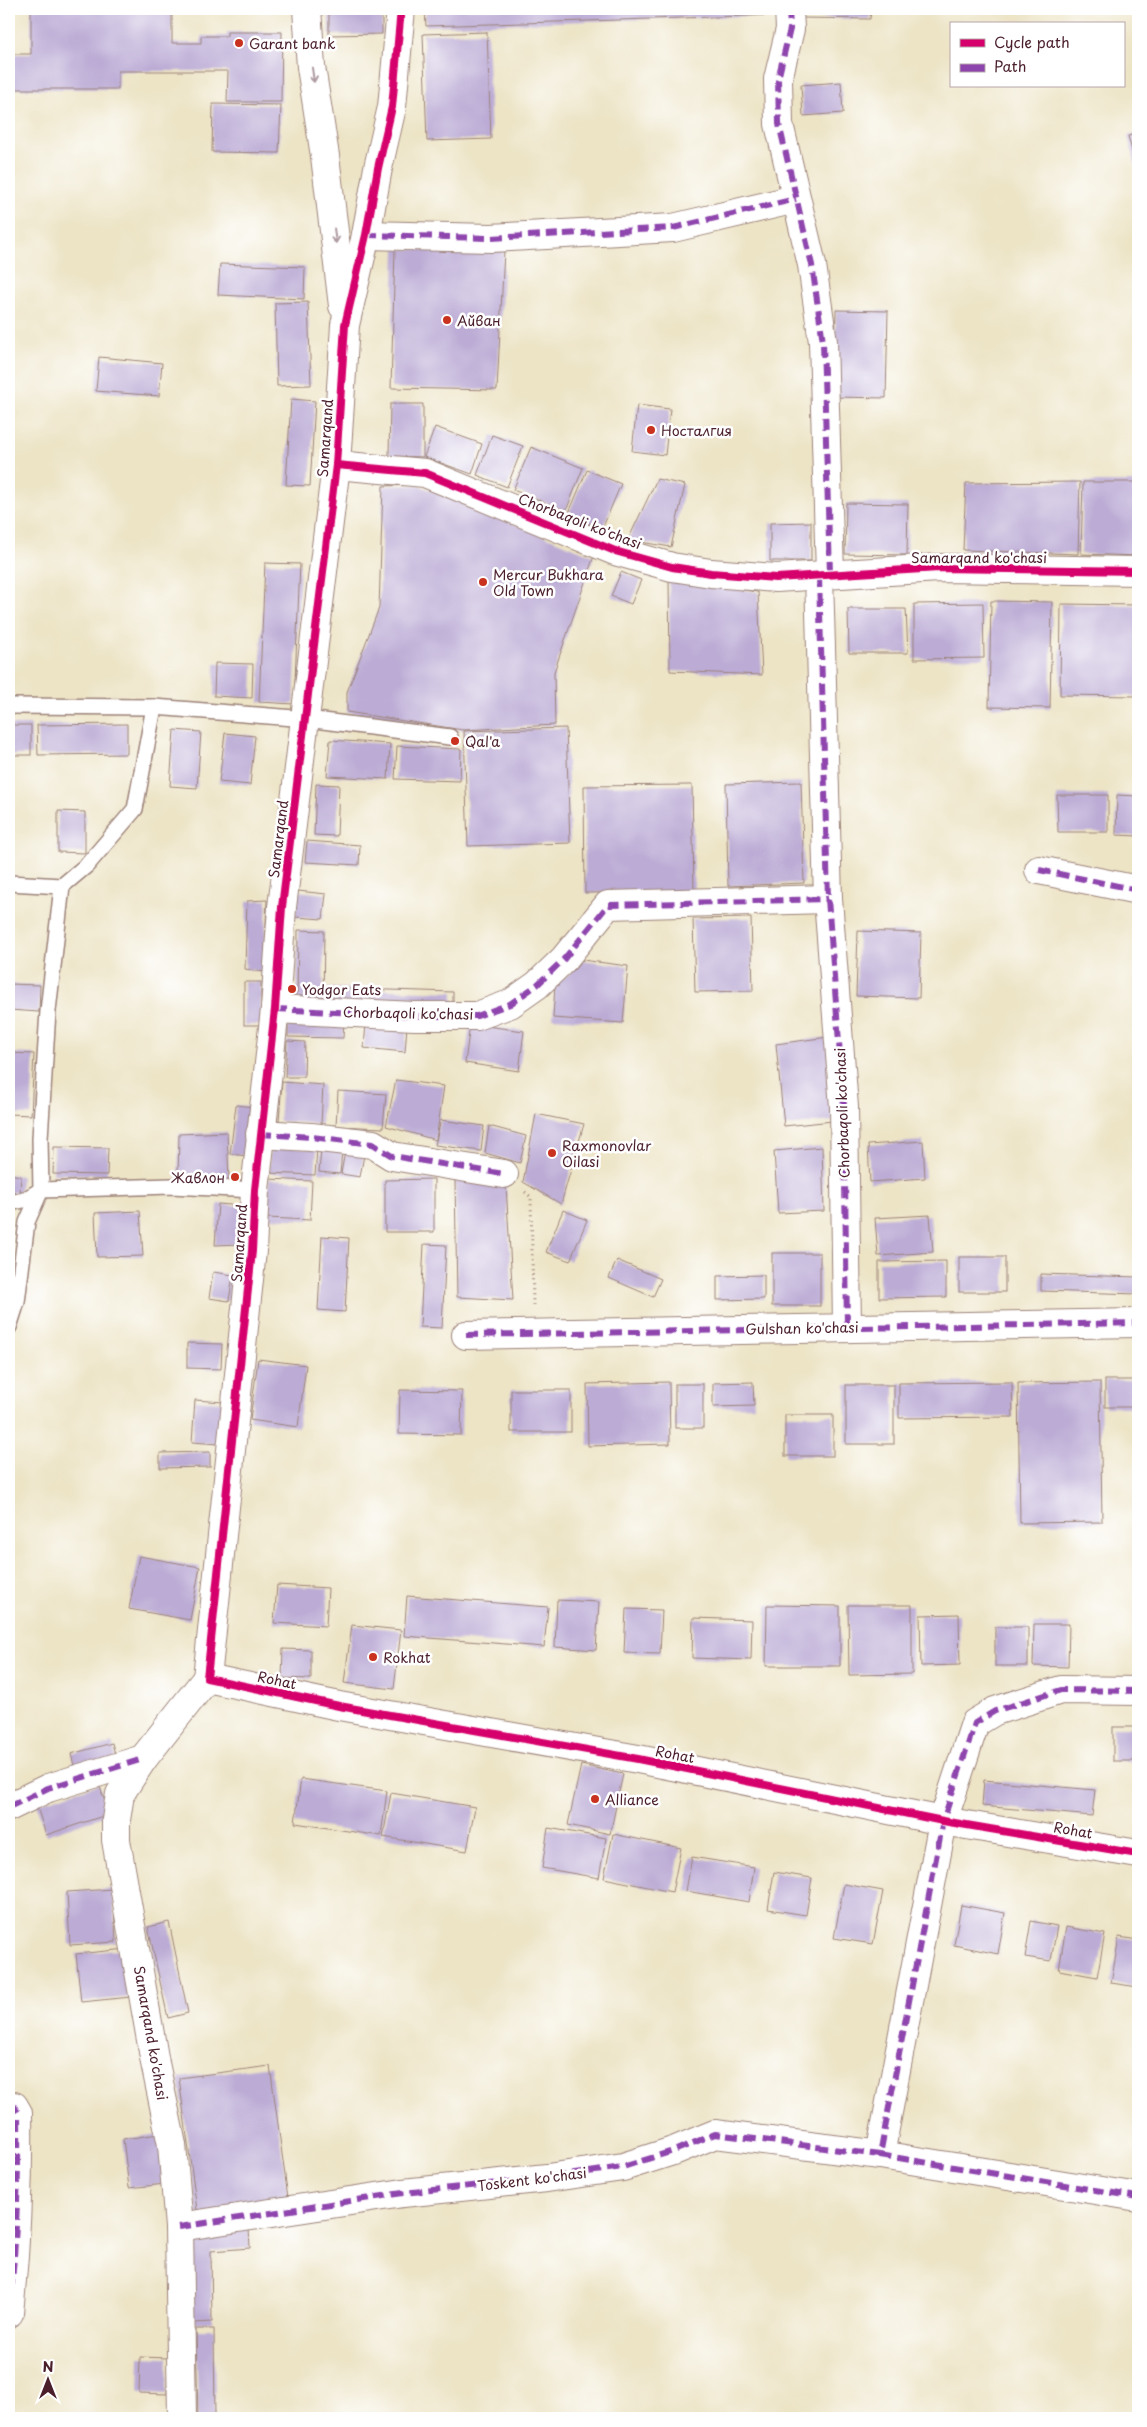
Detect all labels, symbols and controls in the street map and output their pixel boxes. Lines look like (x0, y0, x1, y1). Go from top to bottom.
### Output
legend (950, 22, 1124, 88)
text: Cycle path (994, 30, 1070, 53)
place label: Garant bank (249, 33, 336, 54)
marker: Garant bank (233, 37, 245, 49)
text: Path (994, 54, 1026, 77)
one-way arrow (308, 66, 318, 82)
one-way arrow (330, 227, 340, 243)
place label: Айван (457, 310, 501, 331)
marker: Айван (441, 314, 453, 326)
street label: Samarqand (312, 398, 338, 478)
place label: Носталгия (661, 420, 732, 441)
marker: Носталгия (645, 424, 657, 436)
street label: Chorbaqoli ko'chasi (515, 488, 645, 554)
street label: Samarqand ko'chasi (911, 547, 1047, 568)
place label: Mercur Bukhara Old Town (493, 564, 604, 601)
marker: Mercur Bukhara Old Town (477, 576, 489, 588)
place label: Qal'a (465, 731, 500, 752)
marker: Qal'a (449, 735, 461, 747)
street label: Samarqand (263, 798, 293, 879)
place label: Yodgor Eats (302, 979, 382, 1000)
marker: Yodgor Eats (286, 983, 298, 995)
street label: Chorbaqoli ko'chasi (343, 1001, 473, 1025)
street label: Chorbaqoli ko'chasi (829, 1047, 855, 1179)
place label: Raxmonovlar Oilasi (562, 1135, 652, 1172)
marker: Raxmonovlar Oilasi (546, 1147, 558, 1159)
place label: Жавлон (171, 1167, 225, 1188)
marker: Жавлон (229, 1171, 241, 1183)
street label: Samarqand (226, 1203, 252, 1283)
street label: Gulshan ko'chasi (745, 1317, 859, 1339)
place label: Rokhat (383, 1647, 431, 1668)
marker: Rokhat (367, 1651, 379, 1663)
street label: Rohat (256, 1666, 299, 1694)
street label: Rohat (654, 1740, 697, 1768)
place label: Alliance (605, 1789, 659, 1810)
marker: Alliance (589, 1793, 601, 1805)
street label: Rohat (1052, 1816, 1095, 1844)
street label: Samarqand ko'chasi (129, 1964, 173, 2102)
street label: Toskent ko'chasi (476, 2162, 588, 2196)
north arrow (22, 2354, 72, 2404)
text: N (42, 2356, 54, 2377)

